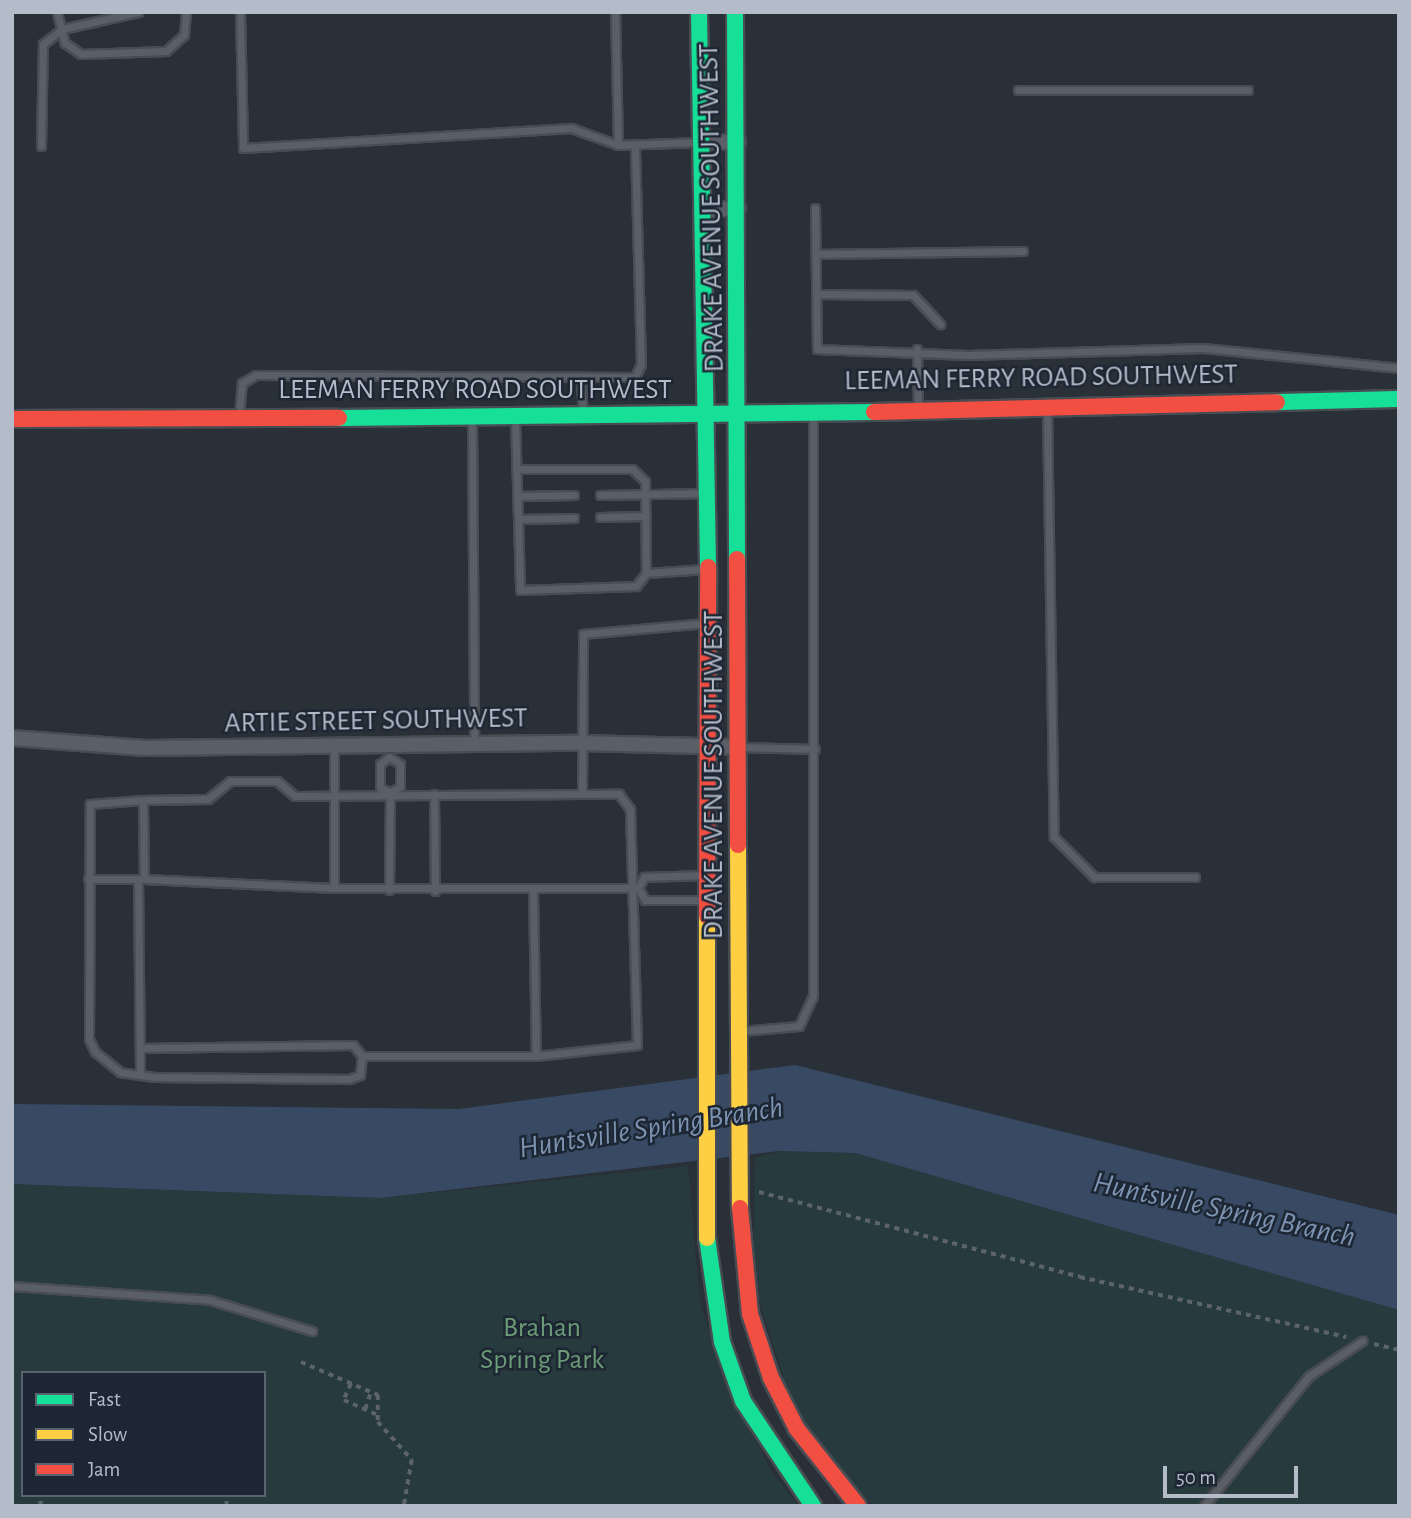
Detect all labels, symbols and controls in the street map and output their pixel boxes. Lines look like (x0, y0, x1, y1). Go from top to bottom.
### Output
street label: DRAKE AVENUE SOUTHWEST (692, 43, 732, 373)
street label: LEEMAN FERRY ROAD SOUTHWEST (844, 358, 1238, 398)
street label: LEEMAN FERRY ROAD SOUTHWEST (278, 373, 672, 407)
street label: DRAKE AVENUE SOUTHWEST (697, 611, 731, 939)
street label: ARTIE STREET SOUTHWEST (224, 702, 528, 740)
water label: Huntsville Spring Branch (516, 1089, 786, 1167)
water label: Huntsville Spring Branch (1090, 1165, 1358, 1255)
park label: Brahan Spring Park (480, 1311, 604, 1377)
legend (21, 1371, 266, 1497)
text: Fast (88, 1389, 121, 1410)
text: Slow (88, 1424, 127, 1445)
scale bar (1166, 1452, 1301, 1496)
text: Jam (88, 1459, 120, 1480)
text: 50 m (1176, 1467, 1216, 1488)

